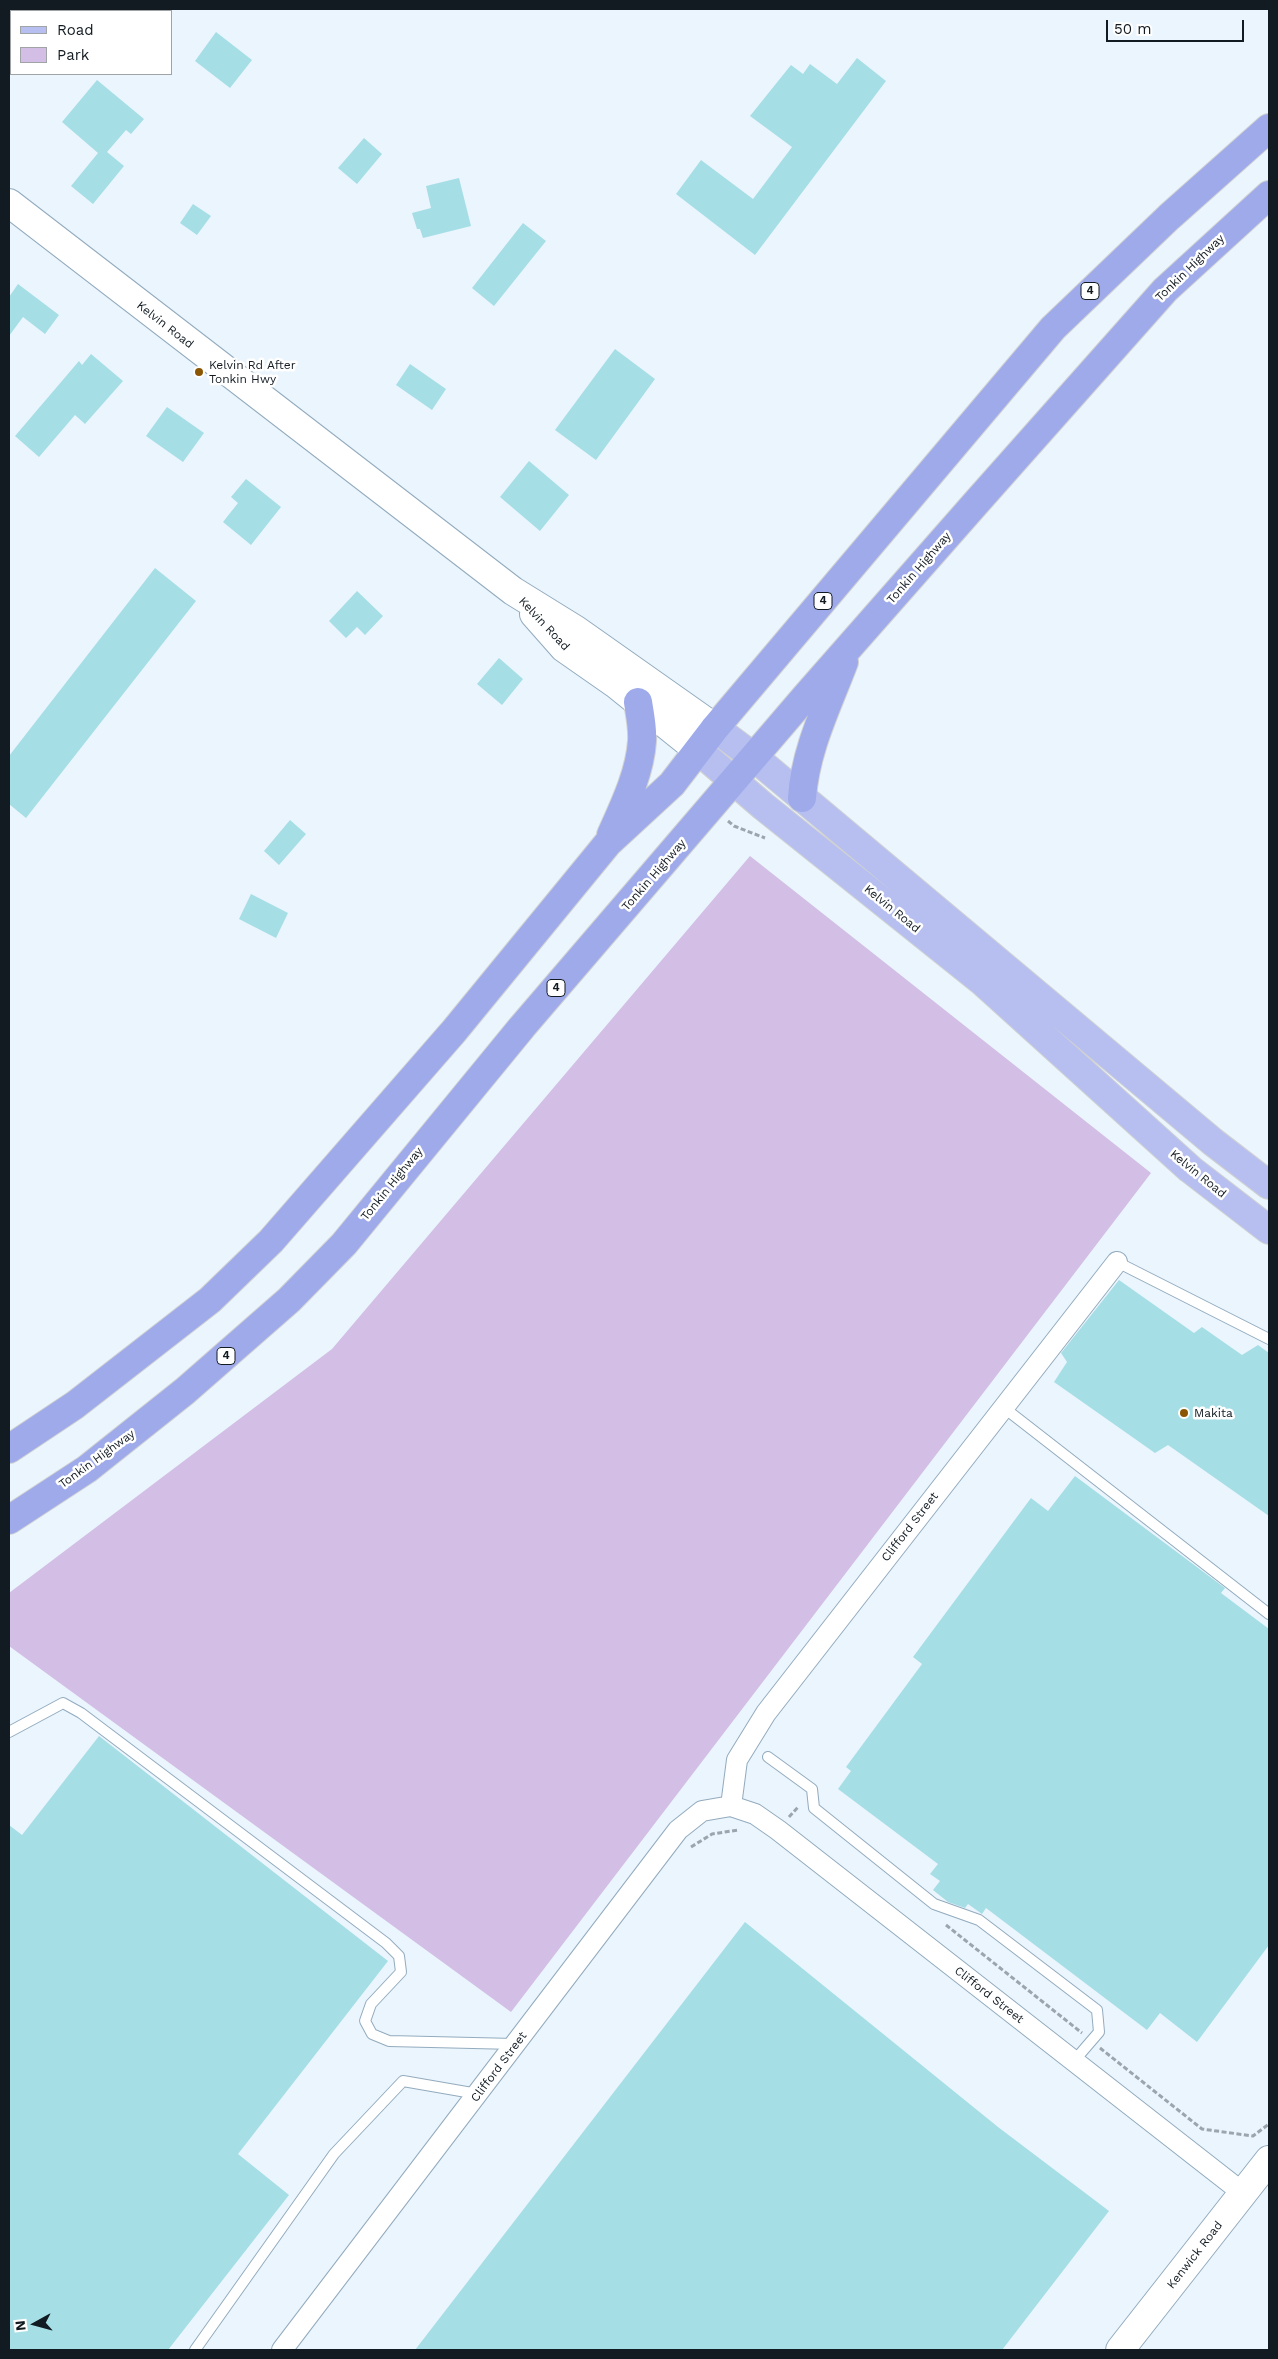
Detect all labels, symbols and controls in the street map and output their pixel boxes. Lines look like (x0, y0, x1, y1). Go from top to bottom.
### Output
legend (10, 10, 172, 75)
scale bar (1108, 10, 1246, 42)
text: 50 m (1114, 20, 1151, 38)
text: Road (57, 21, 94, 39)
text: Park (57, 46, 89, 64)
street label: Tonkin Highway (1153, 231, 1227, 305)
road number: 4 (1081, 282, 1099, 300)
street label: Kelvin Road (134, 298, 196, 352)
place label: Kelvin Rd After Tonkin Hwy (209, 358, 296, 386)
marker: Kelvin Rd After Tonkin Hwy (193, 366, 205, 378)
street label: Tonkin Highway (884, 529, 954, 607)
road number: 4 (814, 592, 832, 610)
street label: Kelvin Road (516, 594, 572, 654)
street label: Tonkin Highway (619, 836, 689, 914)
street label: Kelvin Road (861, 882, 923, 936)
road number: 4 (547, 980, 565, 996)
street label: Tonkin Highway (358, 1144, 426, 1224)
street label: Kelvin Road (1167, 1147, 1229, 1201)
road number: 4 (217, 1348, 235, 1364)
place label: Makita (1194, 1406, 1233, 1420)
marker: Makita (1178, 1407, 1190, 1419)
street label: Tonkin Highway (56, 1427, 138, 1491)
street label: Clifford Street (878, 1489, 942, 1565)
street label: Clifford Street (951, 1963, 1027, 2027)
street label: Clifford Street (468, 2029, 530, 2105)
street label: Kenwick Road (1164, 2218, 1226, 2292)
north arrow (10, 2299, 60, 2349)
text: N (12, 2320, 29, 2332)

